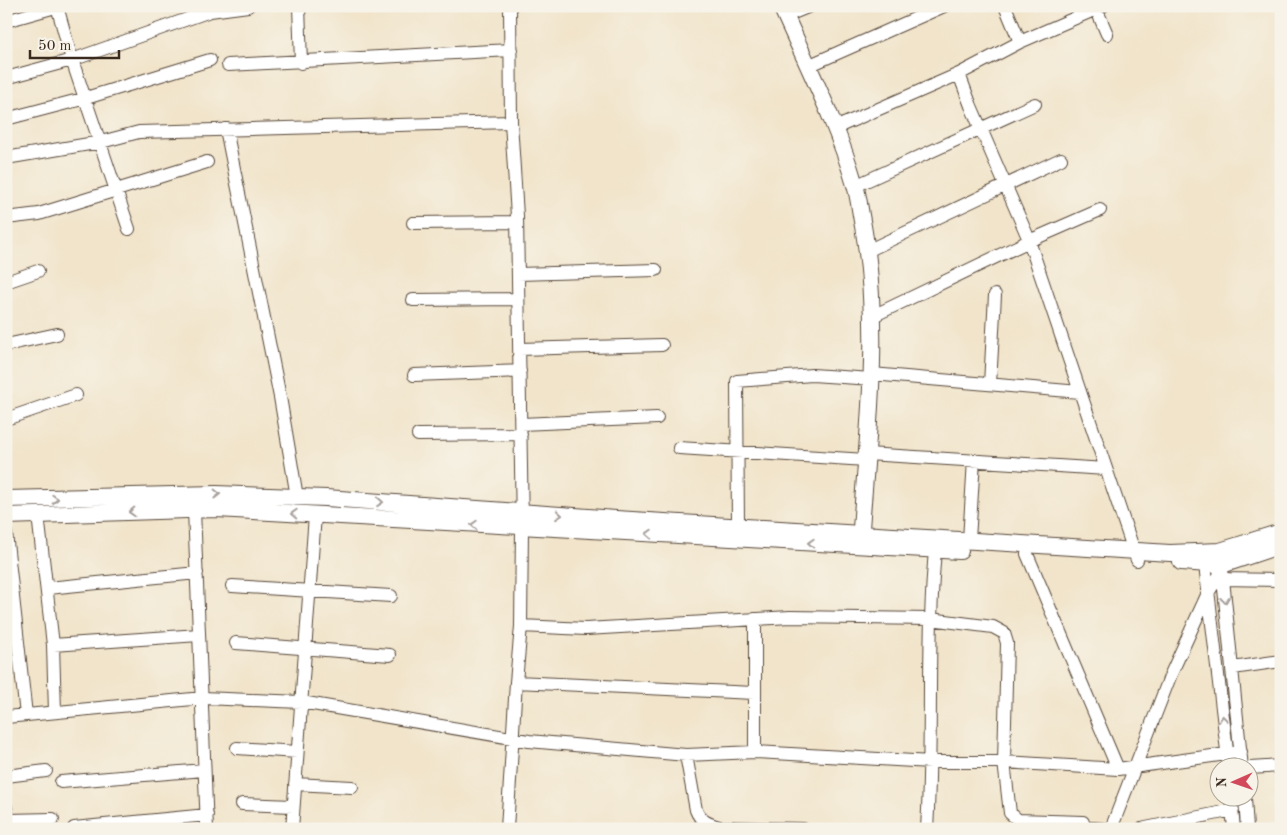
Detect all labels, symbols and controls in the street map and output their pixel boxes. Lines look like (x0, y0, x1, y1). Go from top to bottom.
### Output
scale bar (30, 28, 119, 60)
text: 50 m (38, 39, 72, 54)
one-way arrow (214, 489, 222, 499)
one-way arrow (51, 493, 59, 504)
one-way arrow (376, 496, 384, 507)
one-way arrow (128, 507, 136, 517)
one-way arrow (290, 509, 298, 520)
one-way arrow (556, 509, 564, 520)
one-way arrow (470, 519, 478, 530)
one-way arrow (645, 529, 653, 540)
one-way arrow (807, 537, 815, 548)
one-way arrow (1219, 596, 1230, 604)
one-way arrow (1218, 715, 1229, 723)
north arrow (1210, 758, 1260, 808)
text: N (1215, 777, 1229, 788)

